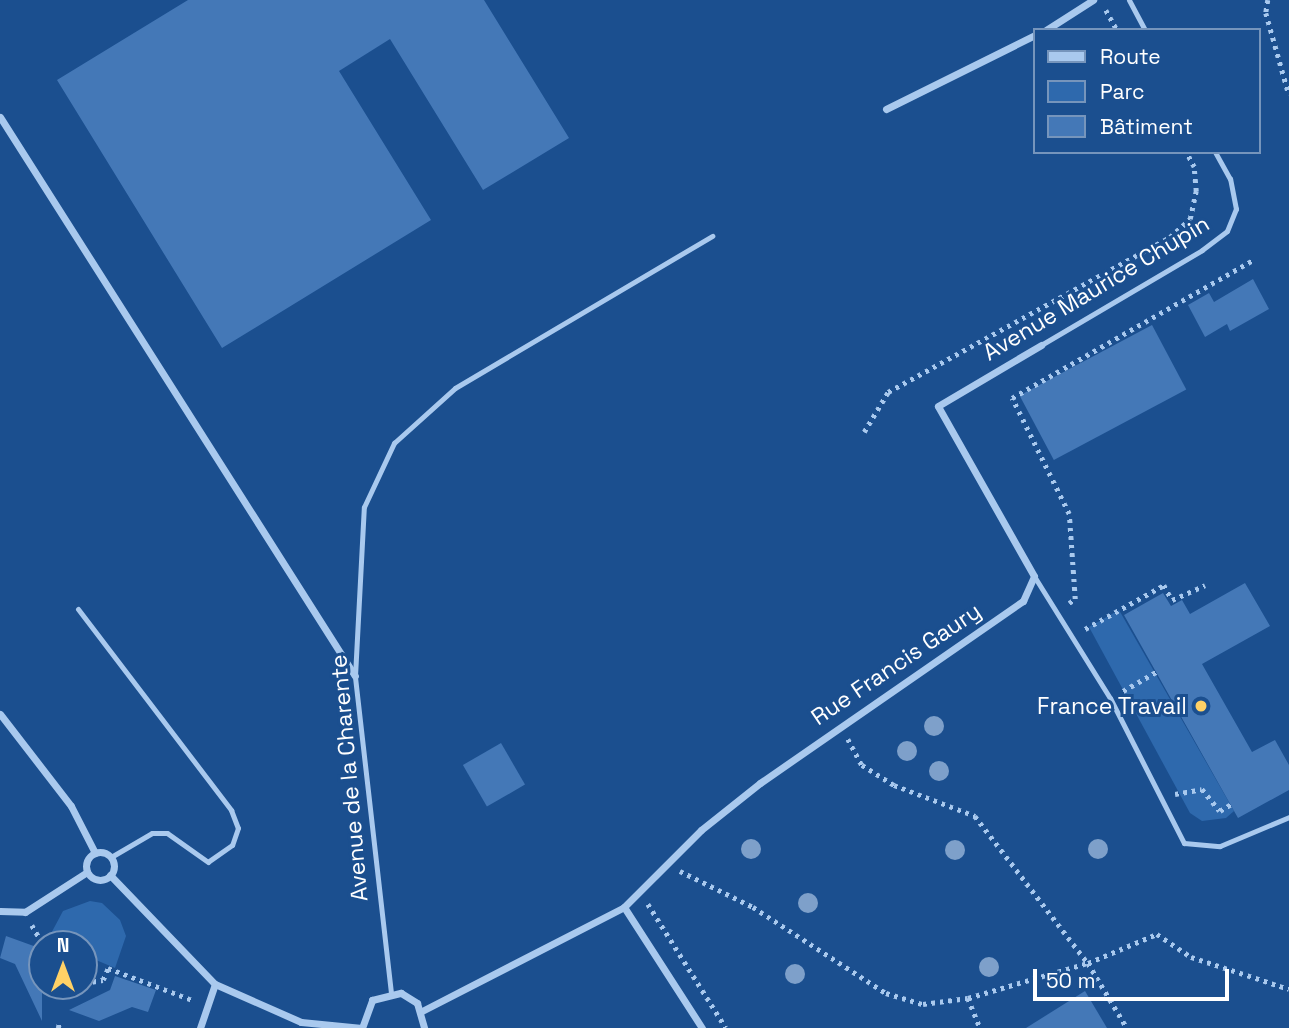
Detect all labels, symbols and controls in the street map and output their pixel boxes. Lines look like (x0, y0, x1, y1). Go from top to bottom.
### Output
legend (1034, 28, 1261, 154)
text: Route (1100, 43, 1161, 70)
text: Parc (1100, 78, 1145, 105)
text: Bâtiment (1100, 113, 1193, 140)
street label: Avenue Maurice Chupin (978, 209, 1214, 367)
street label: Rue Francis Gaury (806, 597, 986, 731)
street label: Avenue de la Charente (324, 653, 374, 903)
place label: France Travail (1036, 692, 1187, 720)
marker: France Travail (1193, 698, 1209, 714)
north arrow (28, 930, 98, 1000)
text: N (57, 933, 69, 958)
scale bar (1037, 954, 1233, 998)
text: 50 m (1046, 967, 1096, 994)

